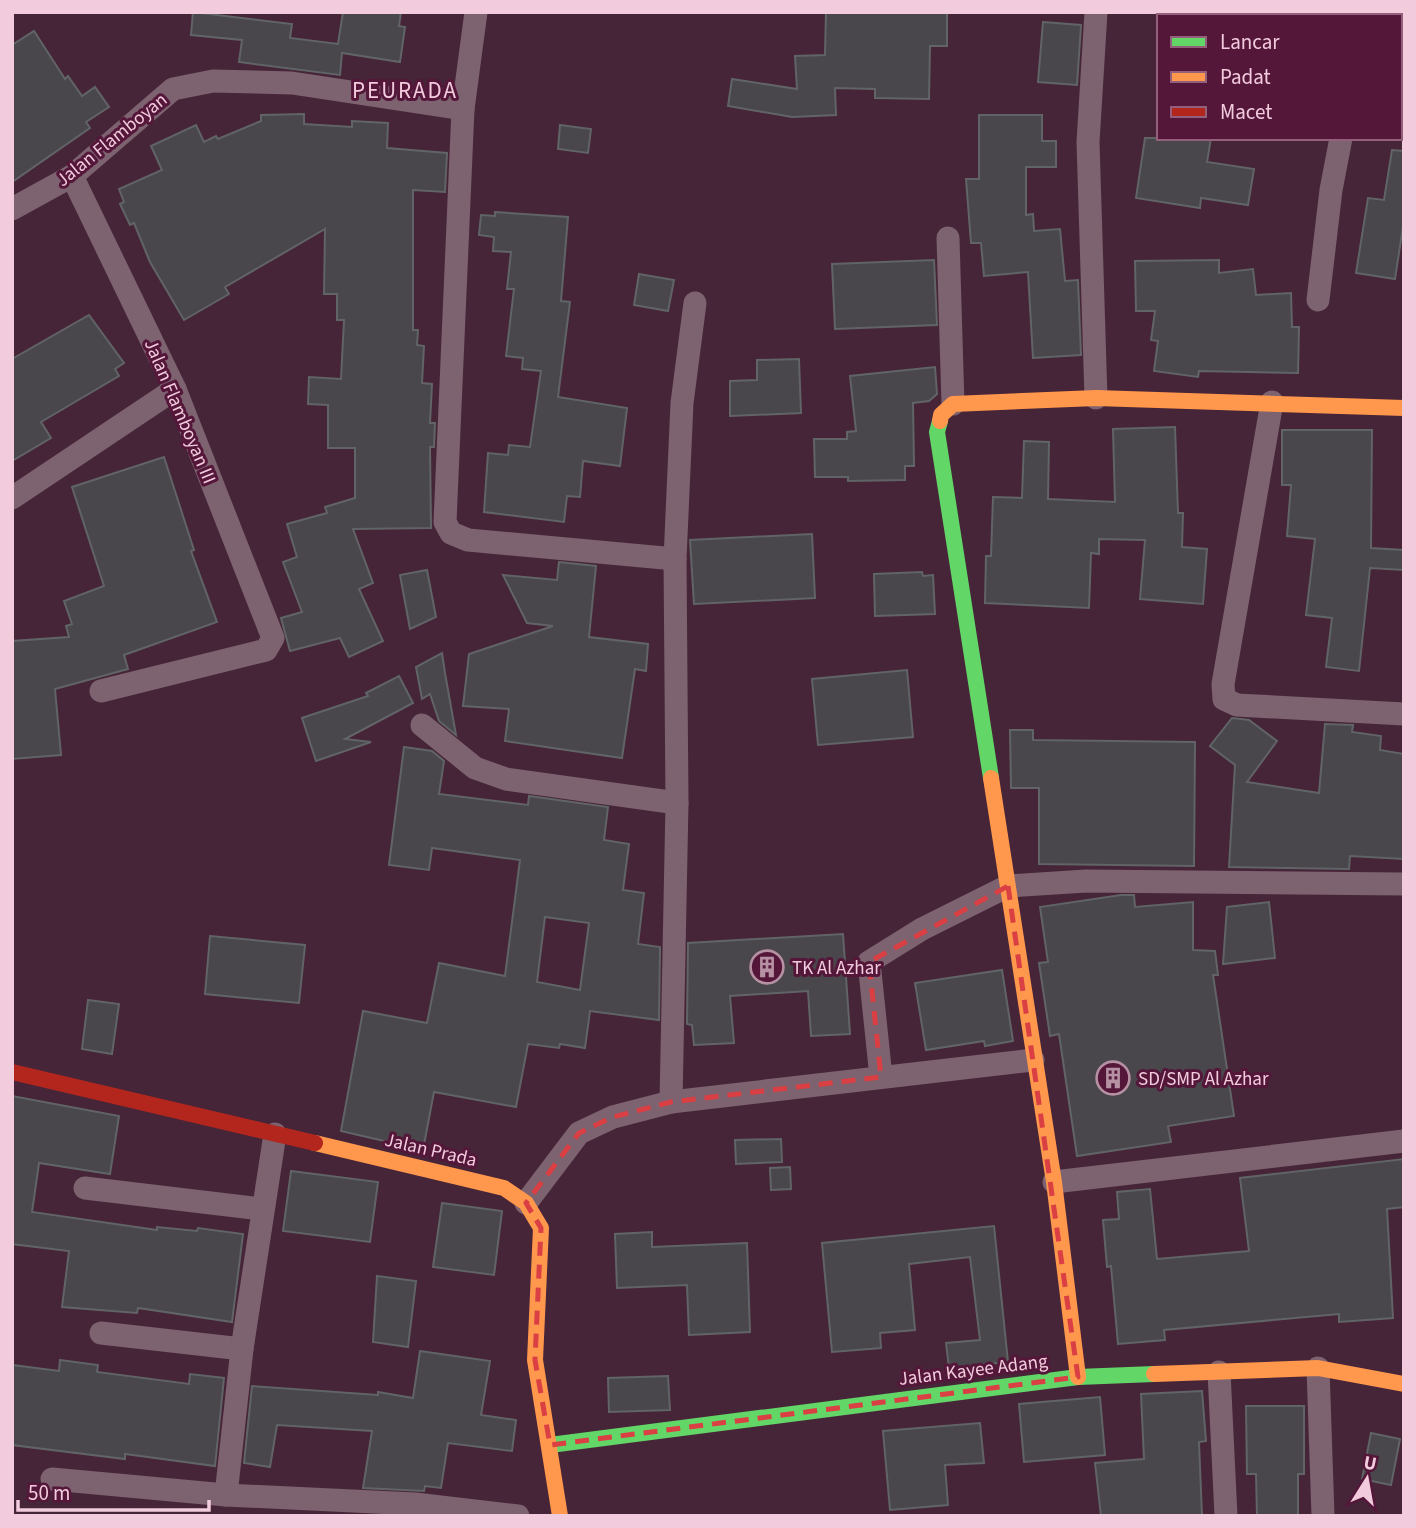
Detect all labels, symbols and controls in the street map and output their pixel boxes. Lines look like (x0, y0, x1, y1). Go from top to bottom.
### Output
legend (1157, 14, 1402, 140)
text: Lancar (1220, 27, 1280, 57)
text: Padat (1220, 62, 1271, 92)
district label: PEURADA (352, 74, 458, 107)
street label: Jalan Flamboyan (51, 87, 173, 193)
text: Macet (1220, 97, 1272, 127)
street label: Jalan Flamboyan III (137, 335, 222, 488)
building icon: TK Al Azhar (748, 948, 786, 986)
place label: TK Al Azhar (792, 955, 881, 982)
building icon: SD/SMP Al Azhar (1094, 1059, 1132, 1097)
place label: SD/SMP Al Azhar (1138, 1066, 1269, 1093)
street label: Jalan Prada (382, 1127, 479, 1174)
street label: Jalan Kayee Adang (897, 1348, 1050, 1393)
north arrow (1332, 1444, 1402, 1514)
text: U (1361, 1449, 1379, 1478)
scale bar (18, 1468, 208, 1512)
text: 50 m (28, 1478, 70, 1508)

